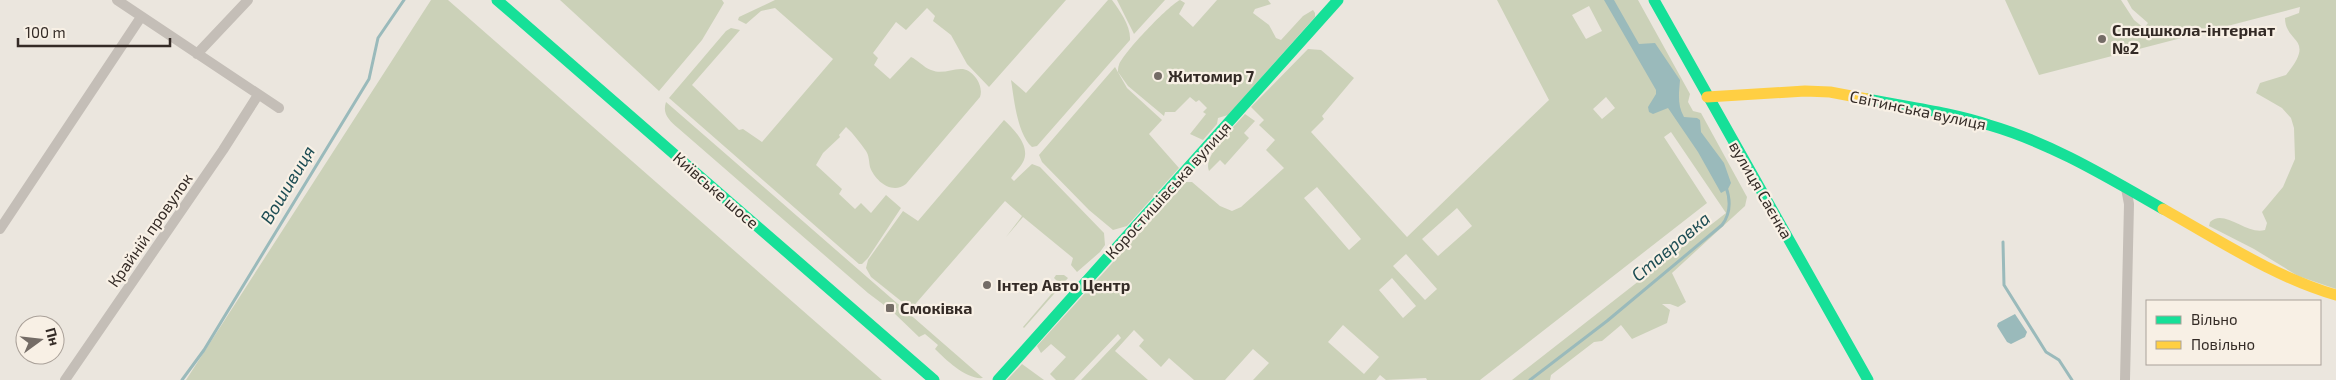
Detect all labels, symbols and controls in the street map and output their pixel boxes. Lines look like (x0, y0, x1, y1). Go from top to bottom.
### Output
scale bar (18, 15, 170, 47)
place label: Спецшкола-інтернат №2 (2112, 20, 2275, 57)
text: 100 m (25, 23, 66, 41)
marker: Спецшкола-інтернат №2 (2096, 33, 2108, 45)
place label: Житомир 7 (1168, 66, 1255, 85)
marker: Житомир 7 (1152, 70, 1164, 82)
street label: Світинська вулиця (1848, 86, 1988, 134)
street label: Коростишівська вулиця (1101, 117, 1235, 263)
street label: вулиця Саєнка (1725, 138, 1797, 242)
water label: Вошивиця (255, 141, 319, 228)
street label: Київське шосе (670, 147, 763, 232)
street label: Крайній провулок (103, 169, 197, 291)
water label: Ставровка (1626, 207, 1714, 286)
place label: Інтер Авто Центр (997, 275, 1130, 294)
marker: Інтер Авто Центр (981, 279, 993, 291)
place label: Смоківка (900, 298, 972, 317)
legend (2146, 300, 2321, 365)
marker: Смоківка (884, 302, 896, 314)
text: Вільно (2191, 310, 2238, 328)
north arrow (15, 315, 65, 365)
text: Пн (42, 326, 64, 347)
text: Повільно (2191, 335, 2255, 353)

